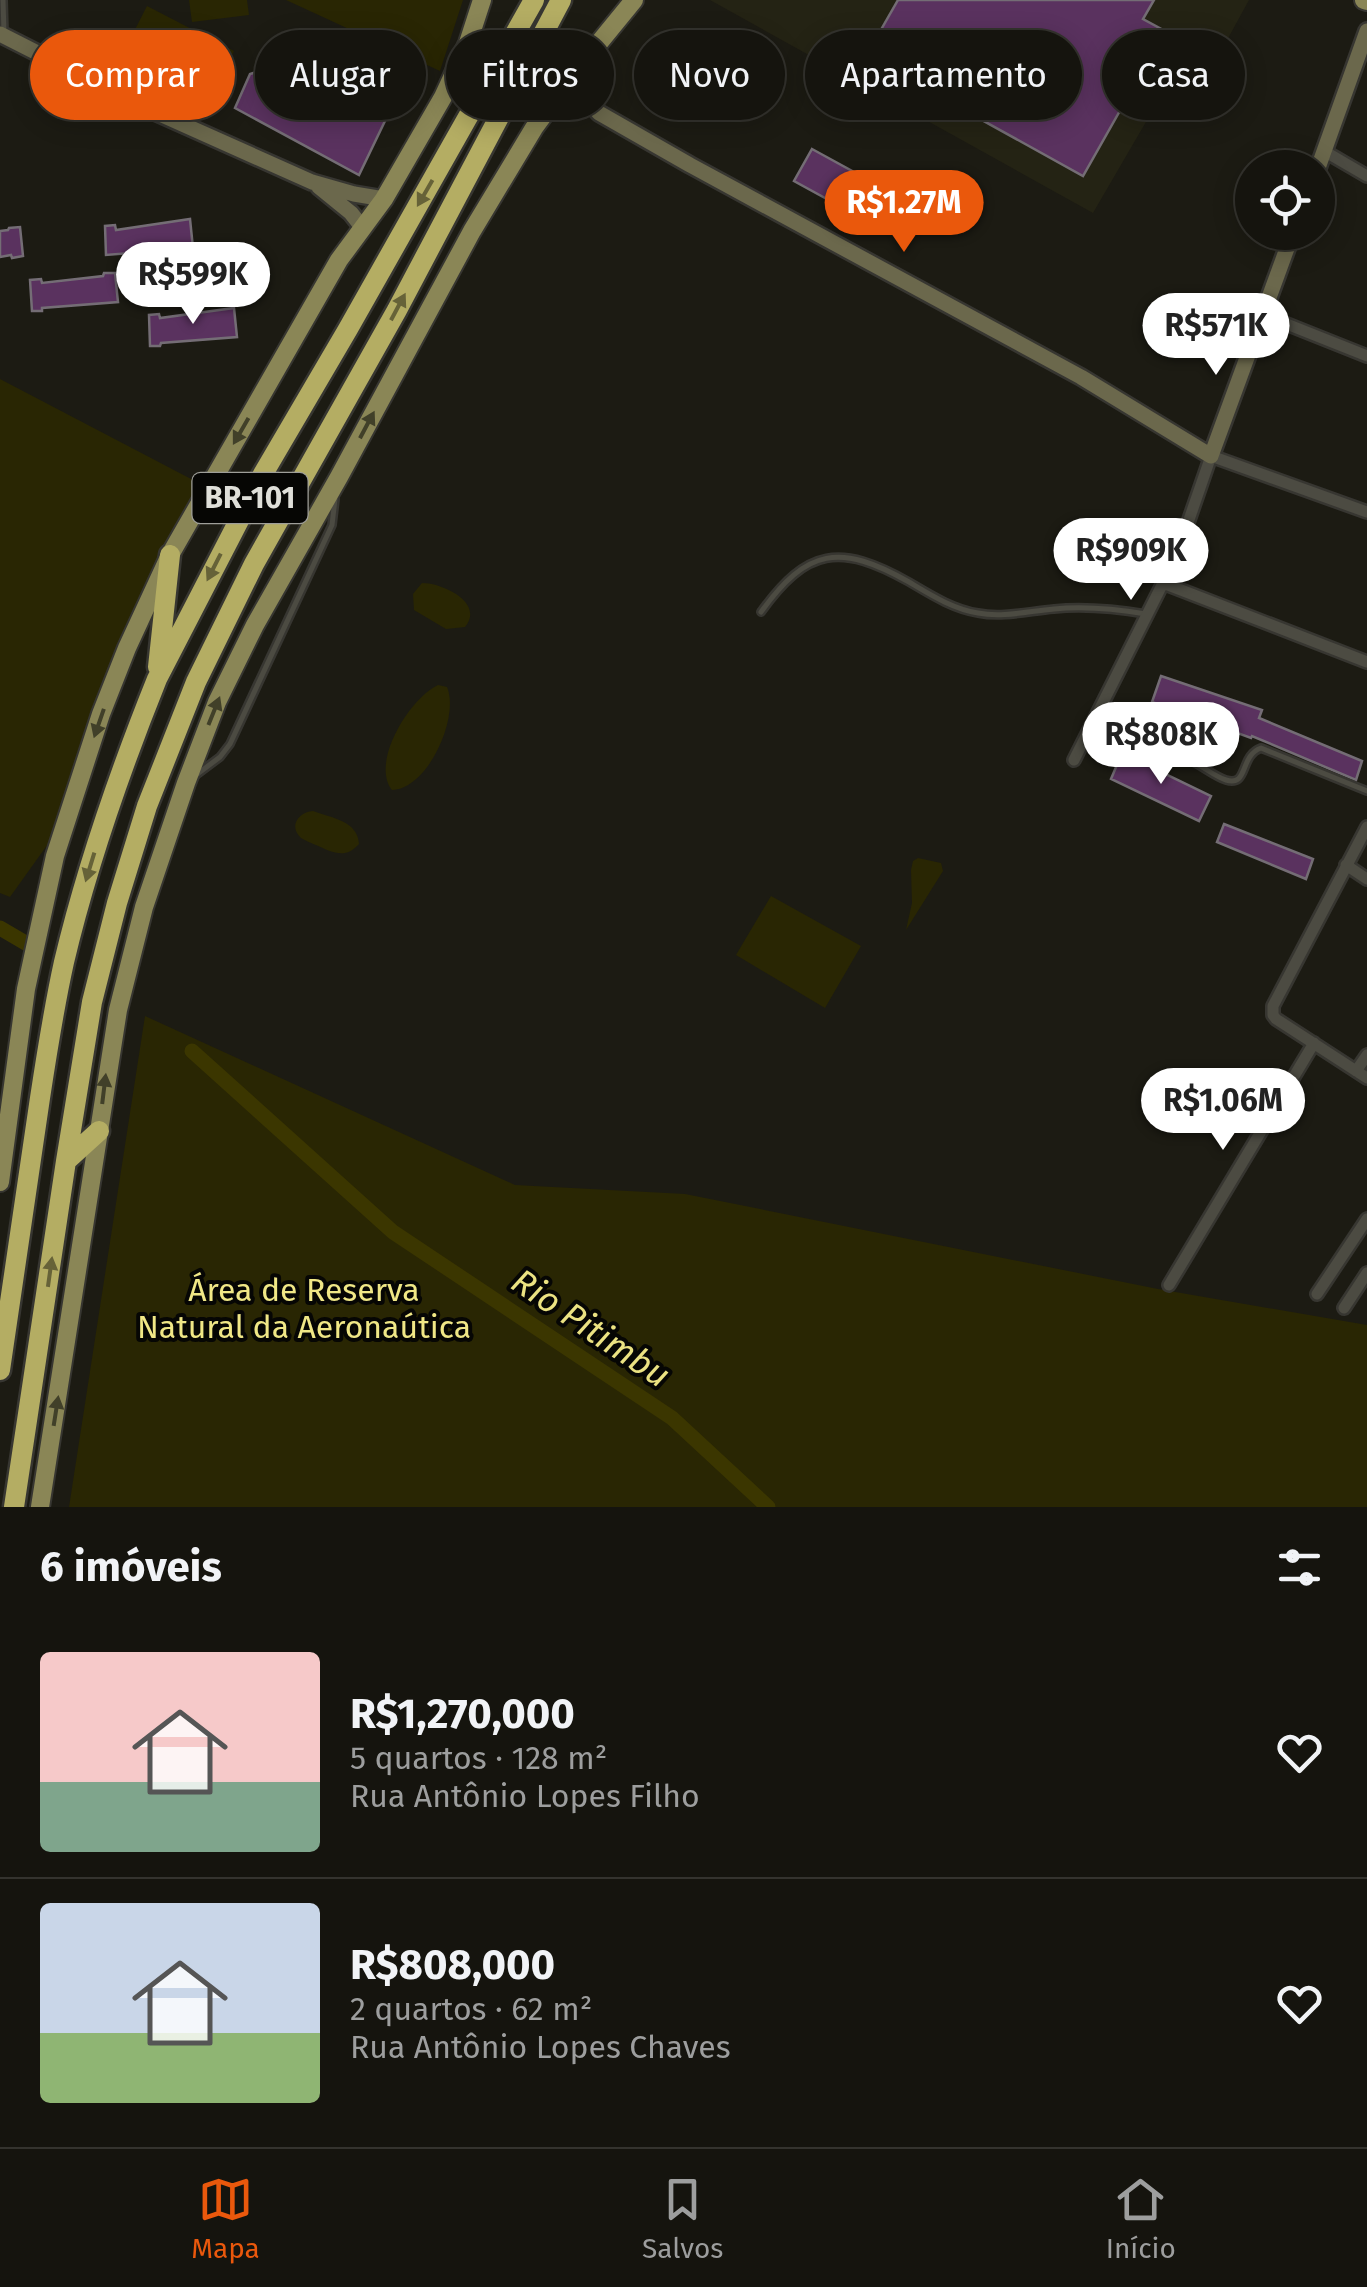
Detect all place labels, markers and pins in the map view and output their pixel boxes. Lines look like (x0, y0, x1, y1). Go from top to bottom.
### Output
pin: R$1.27M (812, 170, 996, 255)
pin: R$599K (112, 242, 274, 327)
pin: R$571K (1135, 293, 1297, 378)
pin: R$909K (1050, 518, 1212, 603)
pin: R$808K (1080, 702, 1242, 787)
pin: R$1.06M (1131, 1068, 1315, 1153)

